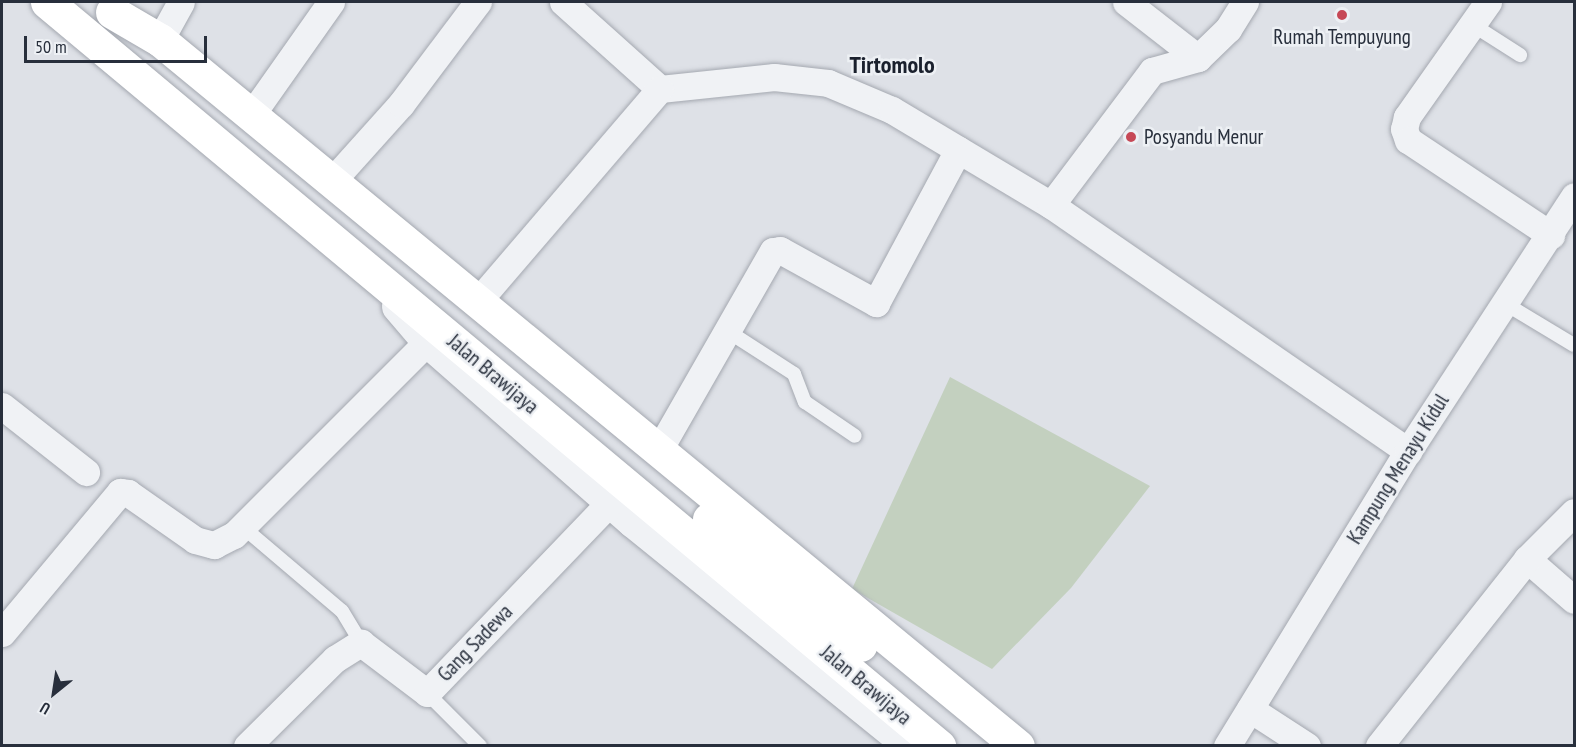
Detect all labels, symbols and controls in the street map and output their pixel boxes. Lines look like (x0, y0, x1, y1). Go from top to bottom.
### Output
marker: Rumah Tempuyung (1335, 8, 1349, 22)
scale bar (27, 24, 210, 62)
place label: Rumah Tempuyung (1273, 24, 1411, 50)
text: 50 m (35, 35, 67, 58)
district label: Tirtomolo (849, 51, 935, 79)
place label: Posyandu Menur (1144, 124, 1263, 150)
marker: Posyandu Menur (1122, 128, 1140, 146)
street label: Jalan Brawijaya (443, 329, 543, 419)
street label: Kampung Menayu Kidul (1342, 389, 1454, 549)
street label: Gang Sadewa (432, 599, 518, 687)
street label: Jalan Brawijaya (816, 640, 916, 730)
north arrow (24, 663, 84, 723)
text: U (36, 698, 54, 719)

